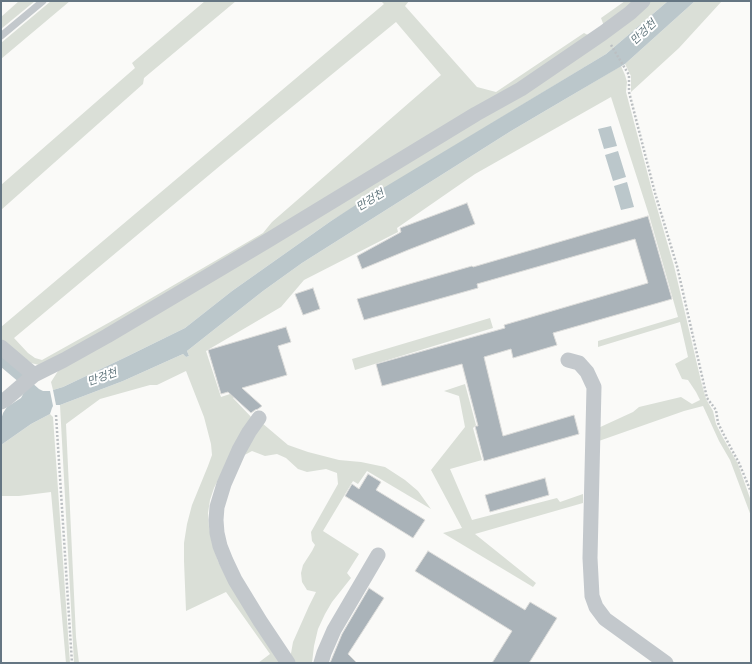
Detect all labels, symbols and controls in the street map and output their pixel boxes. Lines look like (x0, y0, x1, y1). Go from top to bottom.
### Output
water label: 만겅천 (627, 17, 659, 47)
water label: 만겅천 (354, 187, 386, 213)
water label: 만겅천 (85, 366, 119, 388)

